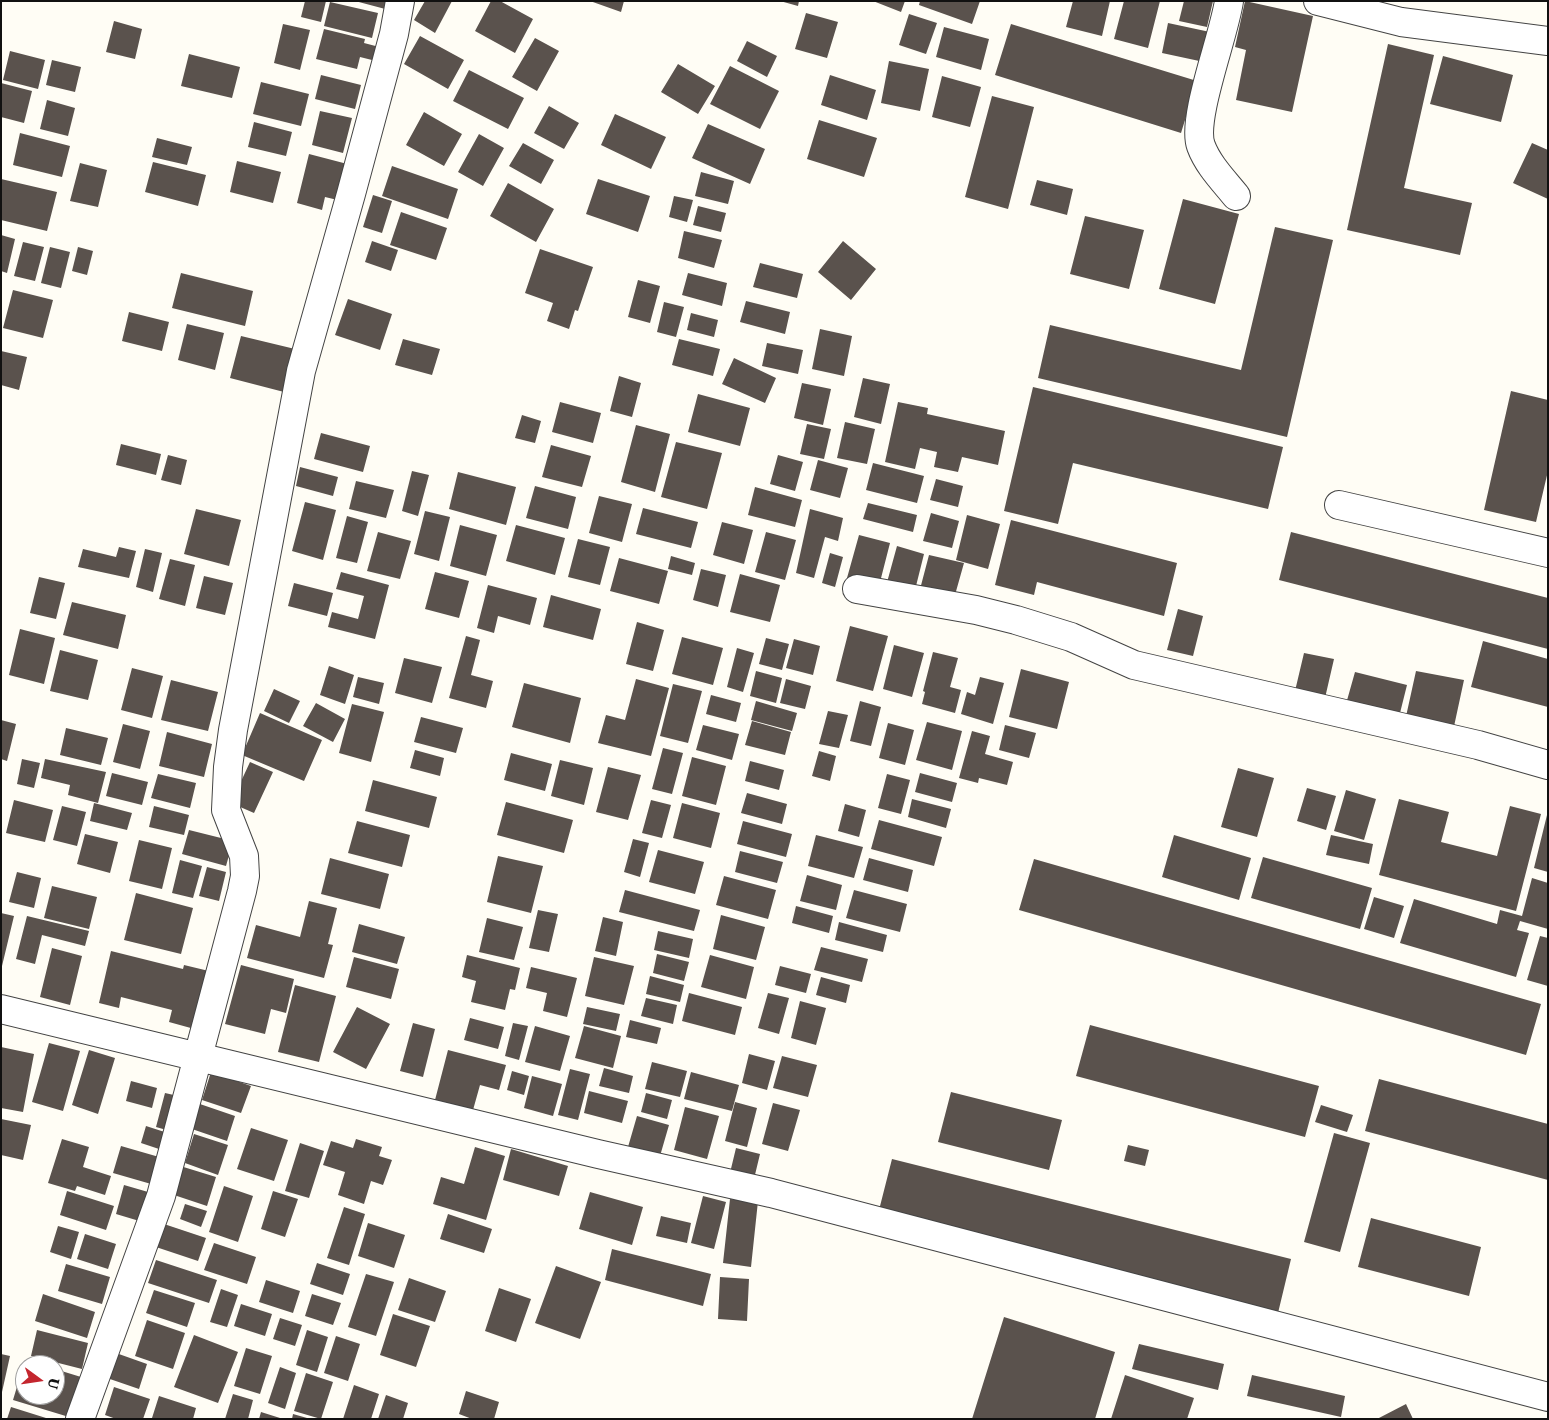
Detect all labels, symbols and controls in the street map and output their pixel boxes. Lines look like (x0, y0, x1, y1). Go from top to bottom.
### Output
north arrow (15, 1355, 65, 1405)
text: U (45, 1376, 63, 1391)

